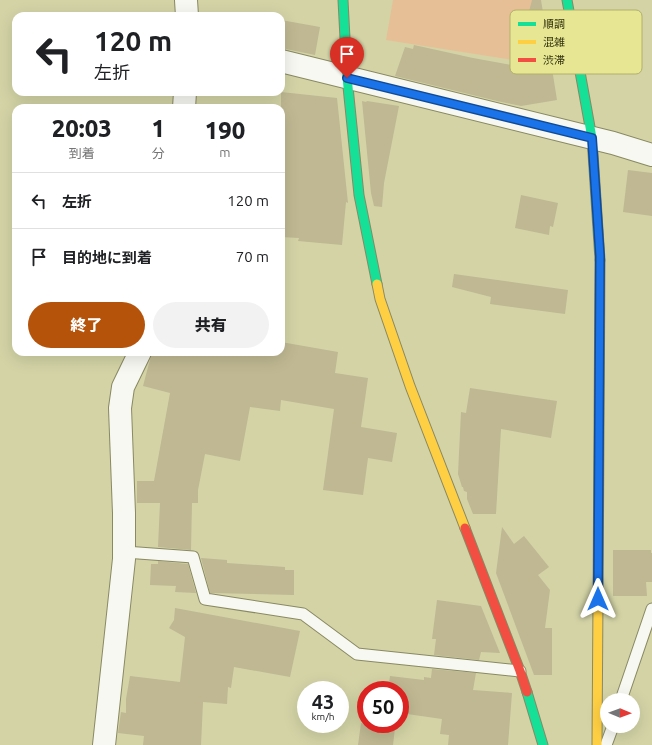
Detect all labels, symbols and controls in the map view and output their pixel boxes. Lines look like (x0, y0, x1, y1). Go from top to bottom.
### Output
legend (510, 10, 642, 74)
text: 順調 (543, 18, 565, 30)
text: 120 m (94, 25, 172, 56)
icon: left (28, 28, 80, 80)
text: 混雑 (543, 36, 565, 48)
pin (330, 37, 364, 78)
icon: arrive (336, 43, 358, 65)
text: 渋滞 (543, 54, 565, 66)
text: 左折 (94, 62, 130, 82)
text: 20:03 (52, 115, 112, 142)
text: 1 (151, 115, 165, 142)
text: 190 (205, 117, 245, 144)
text: m (219, 145, 231, 159)
text: 到着 (69, 146, 95, 160)
text: 分 (152, 146, 165, 160)
icon: left (28, 190, 50, 212)
text: 120 m (227, 192, 269, 209)
text: 左折 (62, 193, 92, 210)
icon: arrive (28, 246, 50, 268)
text: 70 m (236, 248, 269, 265)
text: 目的地に到着 (62, 249, 152, 266)
button: 終了 (28, 302, 145, 348)
button: 共有 (153, 302, 269, 348)
position arrow (577, 578, 619, 620)
speed limit sign: 50 (357, 681, 409, 733)
text: 43 (312, 690, 334, 713)
north arrow (600, 693, 640, 733)
map controls (600, 693, 640, 733)
text: km/h (311, 711, 335, 722)

